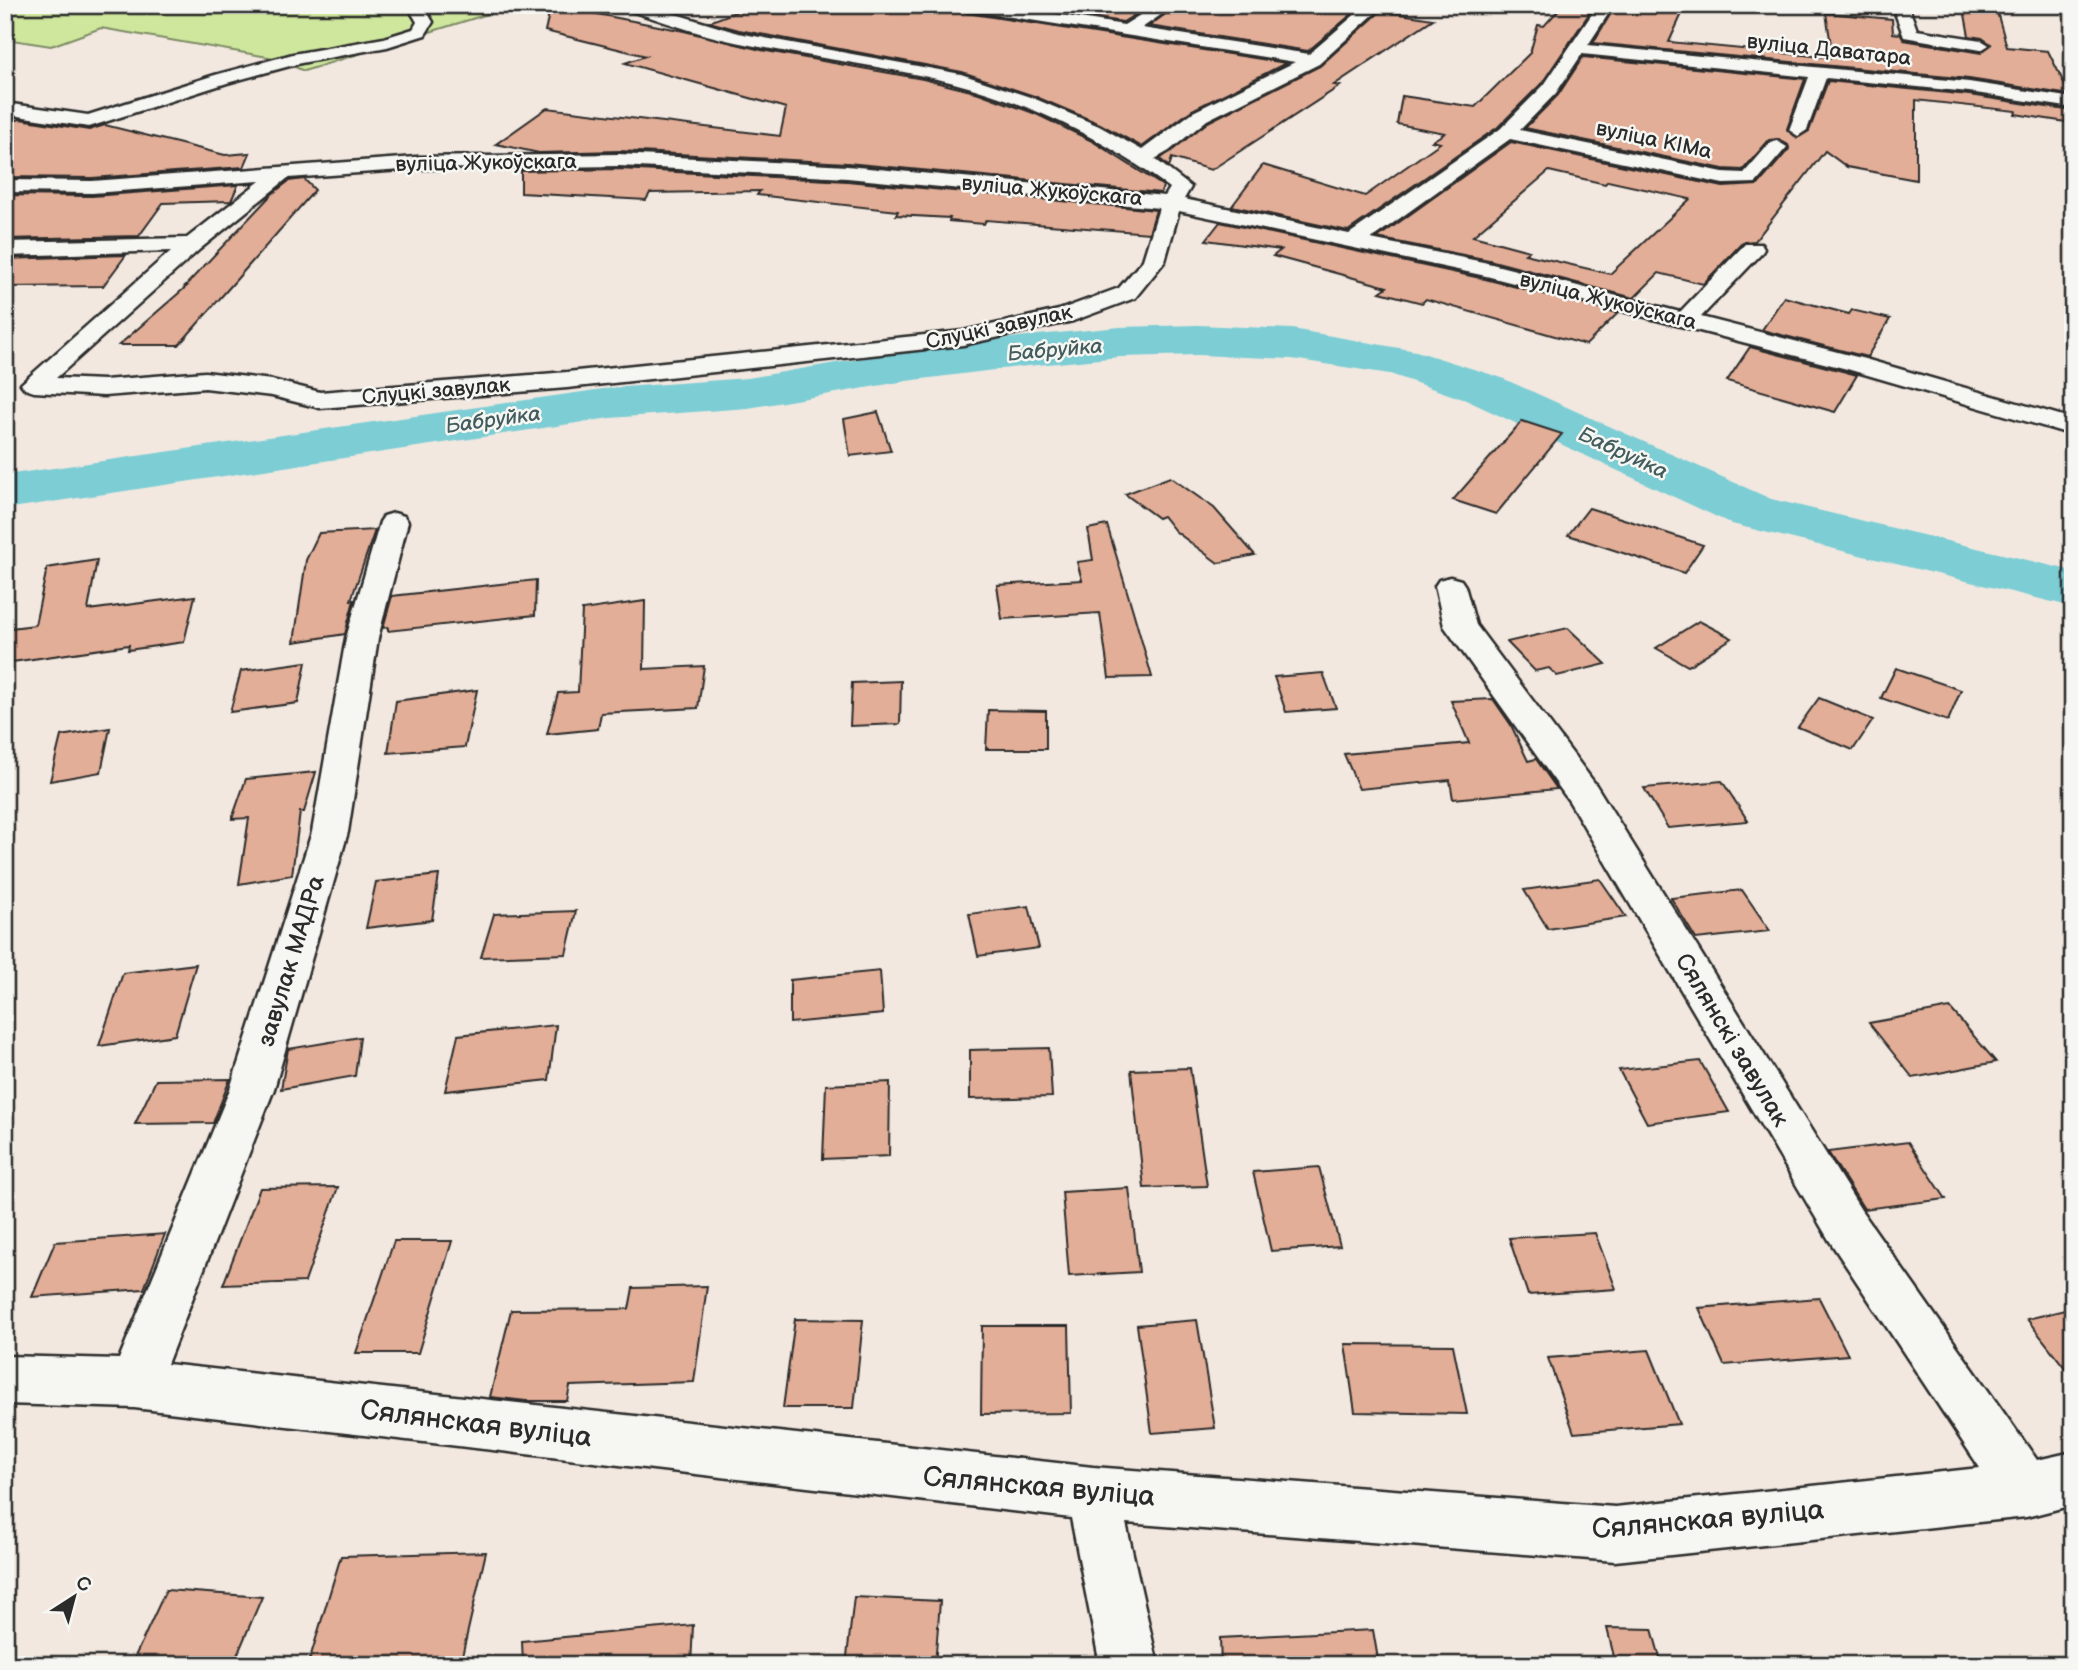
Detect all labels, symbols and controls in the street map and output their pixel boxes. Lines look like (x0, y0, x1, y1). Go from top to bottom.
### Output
street label: вуліца Даватара (1746, 29, 1913, 71)
street label: вуліца КІМа (1594, 116, 1715, 165)
street label: вуліца Жукоўскага (395, 149, 577, 177)
street label: вуліца Жукоўскага (961, 171, 1144, 211)
street label: вуліца Жукоўскага (1517, 267, 1700, 335)
street label: Слуцкі завулак (924, 299, 1074, 355)
water label: Бабруйка (1006, 333, 1104, 367)
street label: Слуцкі завулак (361, 372, 511, 410)
water label: Бабруйка (444, 401, 542, 439)
water label: Бабруйка (1574, 421, 1672, 485)
street label: завулак МАДРа (251, 872, 331, 1050)
street label: Сялянскі завулак (1669, 948, 1795, 1132)
street label: Сялянская вуліца (358, 1393, 594, 1455)
street label: Сялянская вуліца (922, 1460, 1157, 1514)
street label: Сялянская вуліца (1591, 1493, 1826, 1547)
north arrow (38, 1562, 108, 1632)
text: С (71, 1571, 95, 1598)

